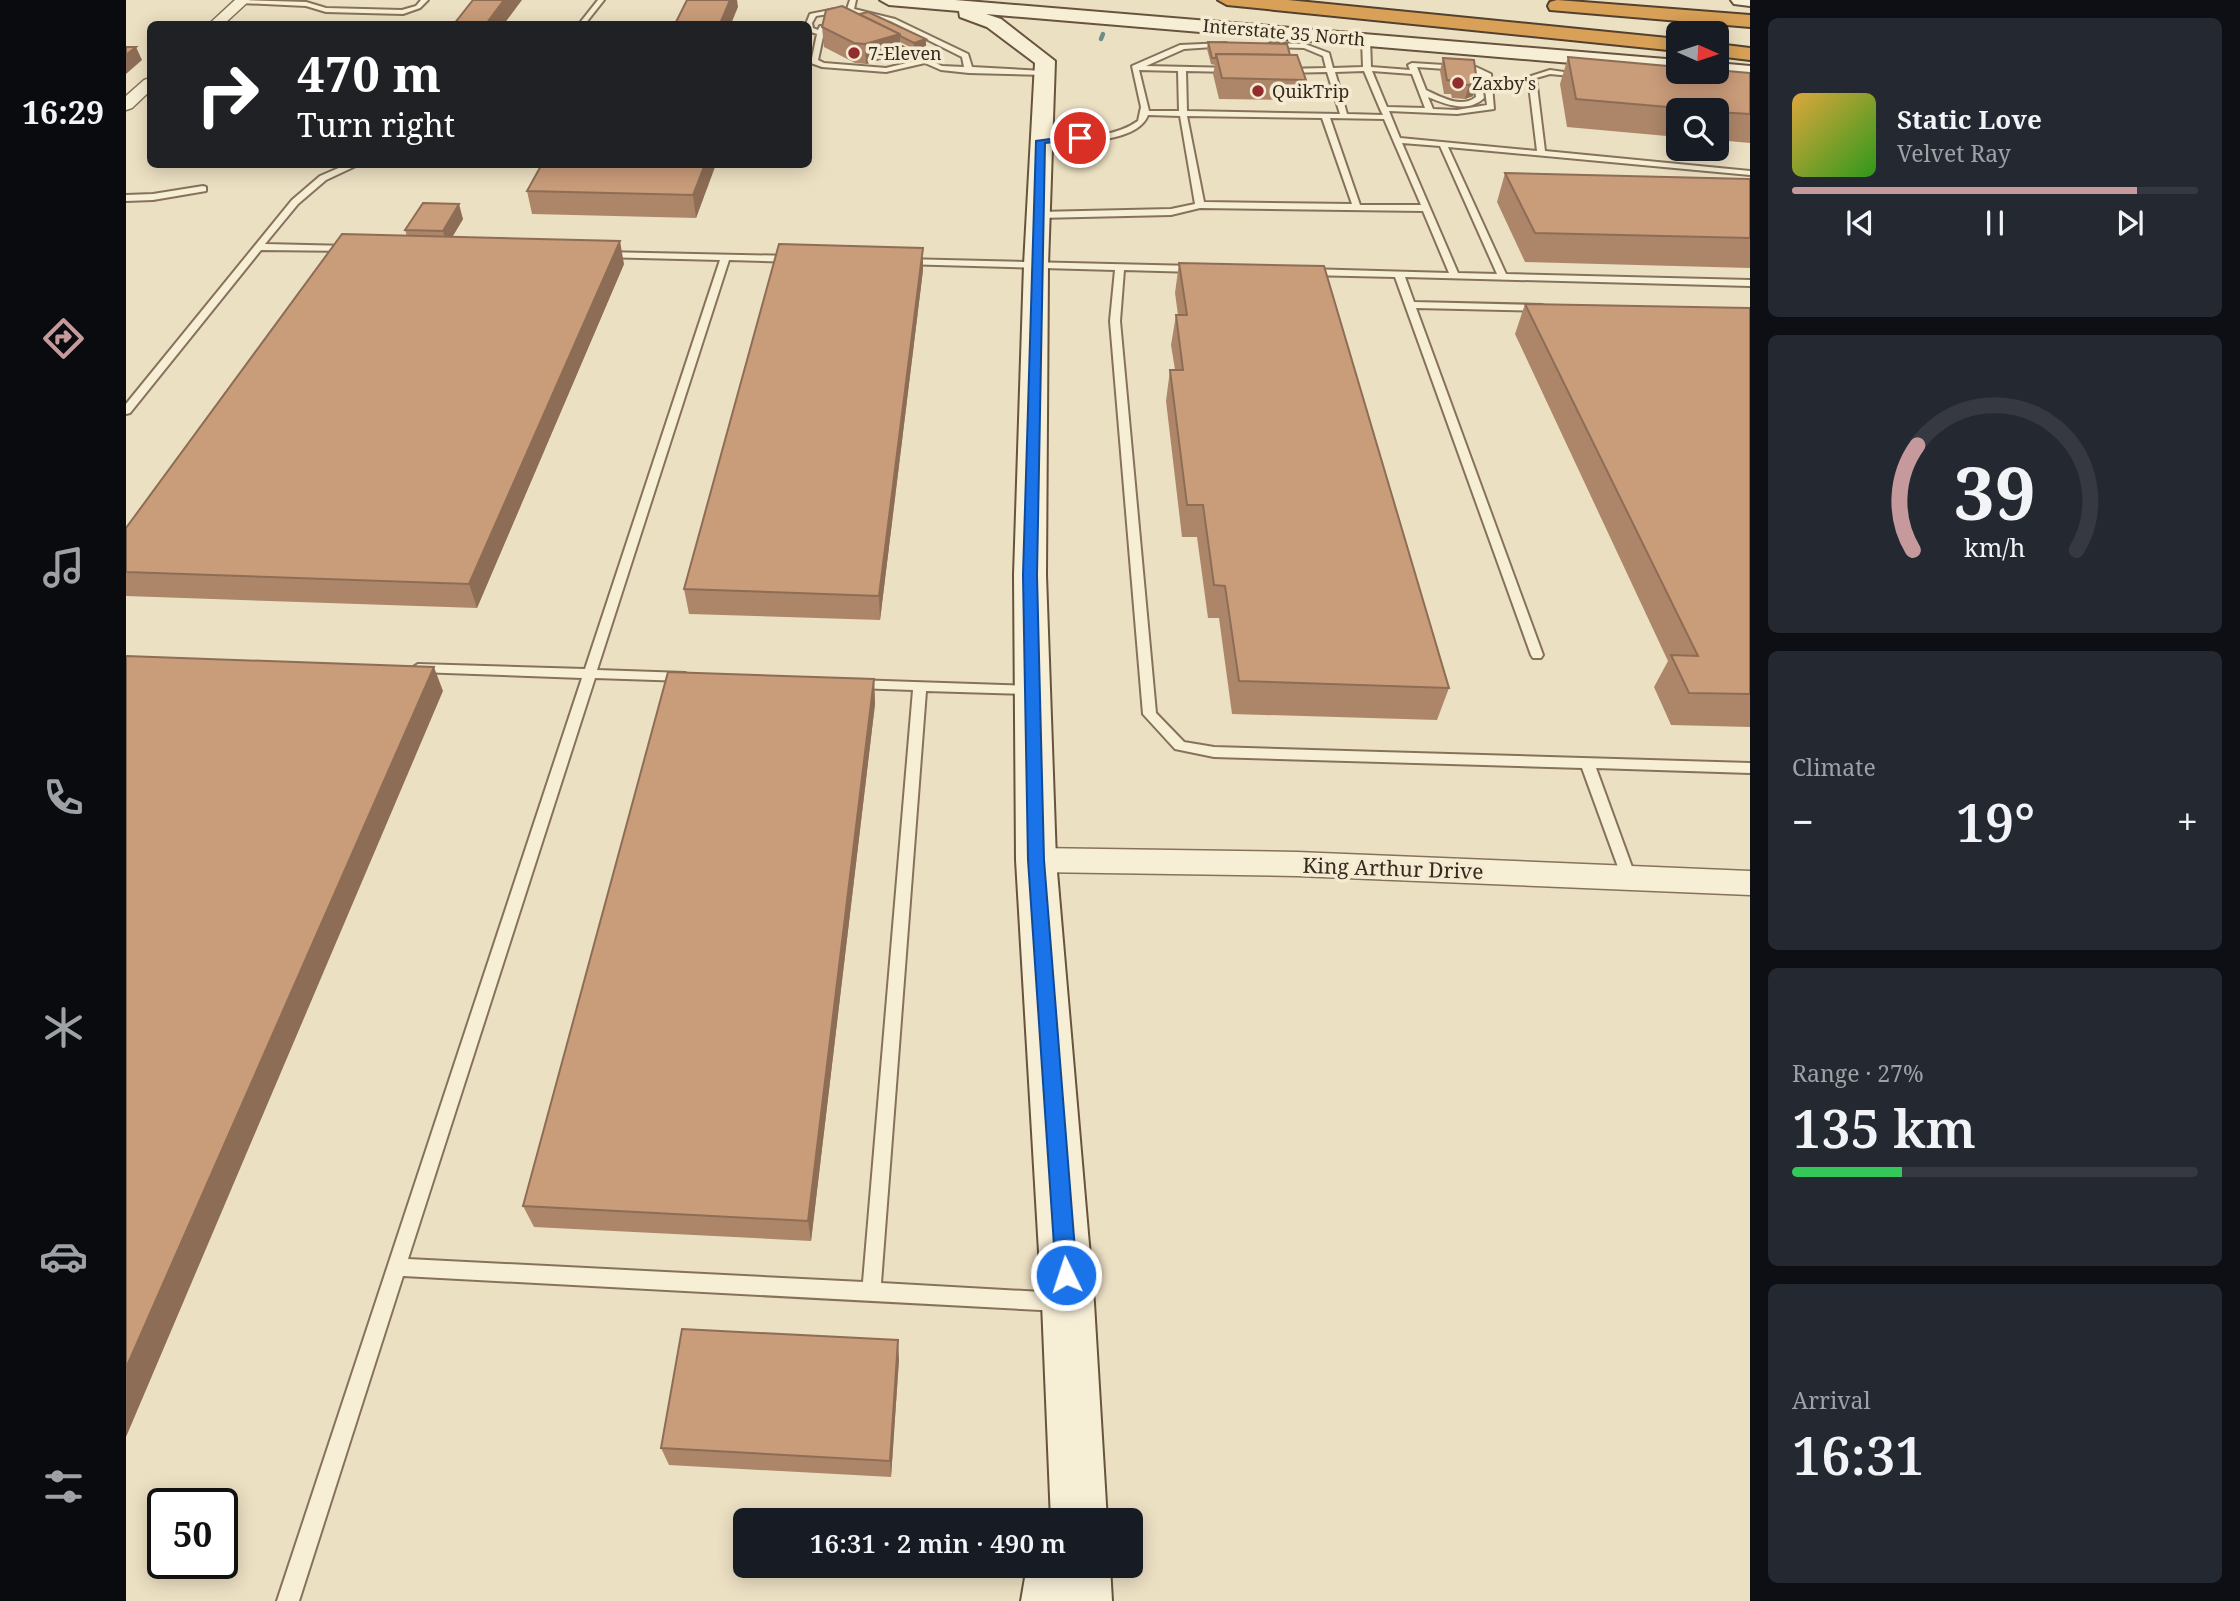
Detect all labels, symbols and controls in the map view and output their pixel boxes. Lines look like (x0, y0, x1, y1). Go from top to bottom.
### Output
street label: Interstate 35 North (1202, 13, 1366, 51)
north arrow (1666, 21, 1729, 84)
map controls (1666, 21, 1729, 161)
text: 470 m (297, 40, 441, 106)
place label: 7-Eleven (868, 41, 942, 65)
marker: 7-Eleven (846, 45, 862, 61)
icon: right (182, 49, 273, 140)
place label: Zaxby's (1472, 71, 1536, 95)
marker: Zaxby's (1450, 75, 1466, 91)
place label: QuikTrip (1272, 79, 1349, 103)
marker: QuikTrip (1250, 83, 1266, 99)
text: 16:29 (22, 90, 104, 133)
button: search (1666, 98, 1729, 161)
text: Static Love (1897, 101, 2042, 137)
text: Turn right (297, 103, 455, 146)
pin (1050, 108, 1110, 168)
icon: arrive (1061, 119, 1099, 157)
text: Velvet Ray (1897, 137, 2011, 169)
icon: previous (1841, 204, 1879, 242)
icon: pause (1976, 204, 2014, 242)
icon: next (2111, 204, 2149, 242)
icon: directions (39, 314, 88, 363)
text: 39 (1954, 442, 2036, 541)
text: km/h (1964, 530, 2026, 564)
icon: music (39, 543, 88, 592)
text: Climate (1792, 751, 1876, 783)
icon: phone (39, 773, 88, 822)
text: 19° (1956, 786, 2035, 857)
text: − (1792, 795, 1814, 847)
text: + (2177, 795, 2198, 847)
street label: King Arthur Drive (1302, 851, 1484, 885)
icon: climate (39, 1003, 88, 1052)
text: Range · 27% (1792, 1057, 1924, 1089)
text: 135 km (1792, 1092, 1976, 1163)
icon: car (39, 1232, 88, 1281)
position arrow (1029, 1238, 1103, 1312)
text: Arrival (1792, 1384, 1871, 1416)
text: 16:31 (1792, 1419, 1925, 1490)
icon: filters (39, 1462, 88, 1511)
speed limit sign: 50 (147, 1488, 238, 1579)
text: 16:31 · 2 min · 490 m (810, 1525, 1066, 1561)

